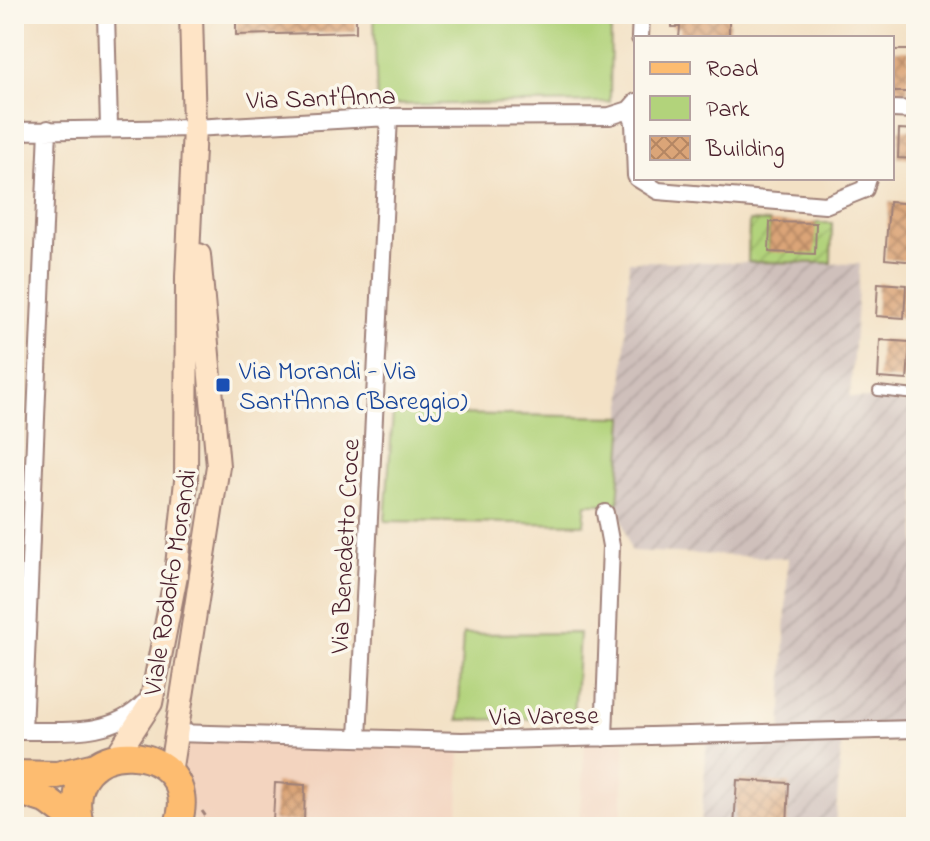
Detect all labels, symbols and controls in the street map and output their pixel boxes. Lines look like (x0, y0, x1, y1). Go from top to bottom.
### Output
legend (634, 36, 894, 180)
text: Road (706, 53, 759, 88)
street label: Via Sant'Anna (245, 78, 396, 122)
text: Park (706, 93, 750, 128)
text: Building (705, 133, 785, 168)
place label: Via Morandi - Via Sant'Anna (Bareggio) (238, 354, 468, 422)
marker: Via Morandi - Via Sant'Anna (Bareggio) (214, 376, 232, 394)
street label: Via Benedetto Croce (322, 437, 372, 656)
street label: Viale Rodolfo Morandi (135, 467, 209, 699)
street label: Via Varese (488, 698, 600, 738)

